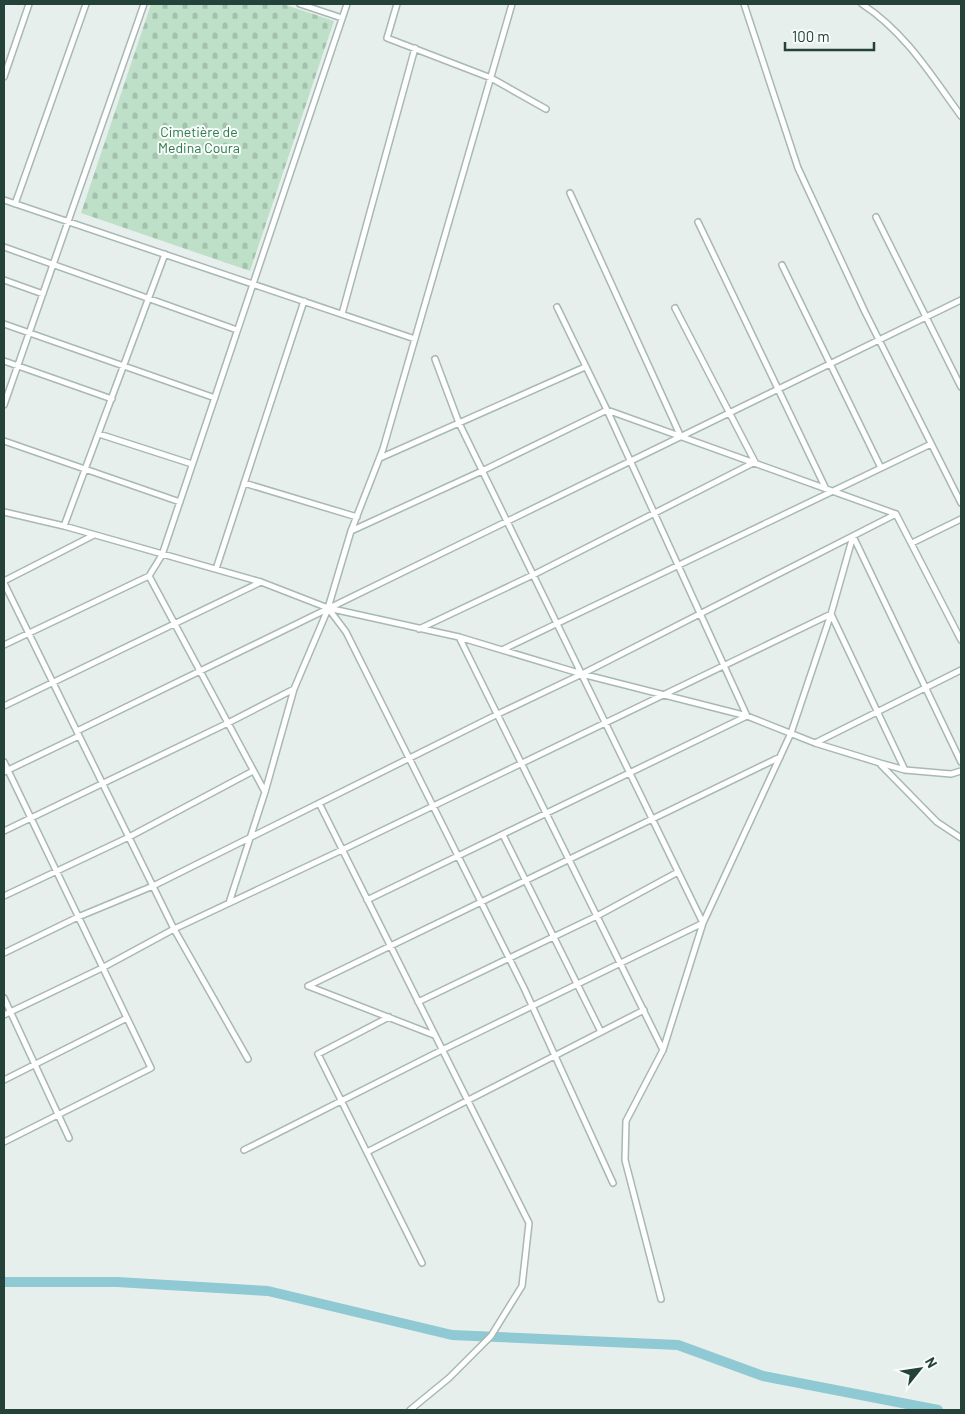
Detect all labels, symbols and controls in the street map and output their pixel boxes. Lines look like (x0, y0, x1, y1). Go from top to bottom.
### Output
scale bar (785, 20, 874, 52)
text: 100 m (792, 27, 830, 45)
park label: Cimetière de Medina Coura (158, 123, 240, 156)
north arrow (895, 1344, 945, 1394)
text: N (922, 1354, 941, 1371)

